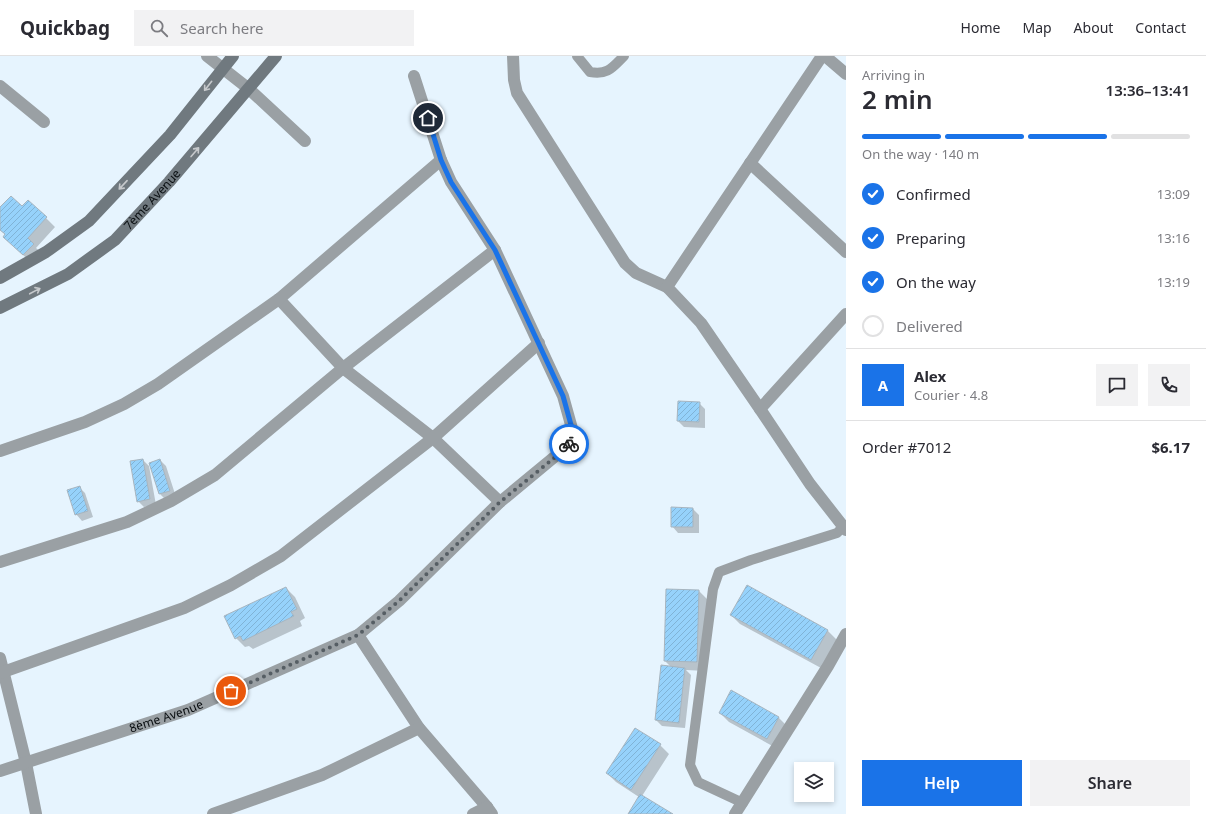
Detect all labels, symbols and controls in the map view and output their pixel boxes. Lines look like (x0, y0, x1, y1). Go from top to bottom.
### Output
search box (134, 10, 414, 46)
text: Quickbag (20, 15, 110, 41)
icon: search (148, 17, 170, 39)
text: Search here (180, 18, 264, 38)
text: Home (961, 18, 1000, 37)
text: Map (1022, 18, 1052, 37)
text: About (1074, 18, 1113, 37)
text: Contact (1135, 18, 1186, 37)
text: Arriving in (862, 66, 925, 84)
text: 13:36–13:41 (1106, 80, 1190, 100)
one-way arrow (204, 81, 213, 92)
text: 2 min (862, 81, 933, 117)
pin (411, 101, 445, 135)
icon: home (417, 107, 439, 129)
text: On the way · 140 m (862, 145, 979, 163)
one-way arrow (190, 146, 199, 157)
street label: 7ème Avenue (120, 165, 184, 233)
one-way arrow (119, 179, 128, 189)
icon: check (862, 183, 884, 205)
text: Confirmed (896, 184, 971, 204)
text: 13:09 (1157, 185, 1190, 203)
icon: check (862, 227, 884, 249)
text: Preparing (896, 228, 966, 248)
text: 13:16 (1157, 229, 1190, 247)
icon: check (862, 271, 884, 293)
text: On the way (896, 272, 976, 292)
text: 13:19 (1157, 273, 1190, 291)
one-way arrow (29, 287, 41, 294)
text: Delivered (896, 316, 963, 336)
button: chat (1096, 364, 1138, 406)
button: phone (1148, 364, 1190, 406)
text: Alex (914, 366, 946, 386)
text: A (878, 375, 888, 395)
text: Courier · 4.8 (914, 386, 988, 404)
courier (549, 424, 589, 464)
icon: bike (558, 433, 580, 455)
text: Order #7012 (862, 437, 951, 457)
text: $6.17 (1151, 437, 1190, 457)
pin (214, 674, 248, 708)
icon: bag (220, 680, 242, 702)
street label: 8ème Avenue (127, 695, 206, 736)
button: Help (862, 760, 1022, 806)
button: Share (1030, 760, 1190, 806)
map controls (794, 762, 834, 802)
button: layers (794, 762, 834, 802)

